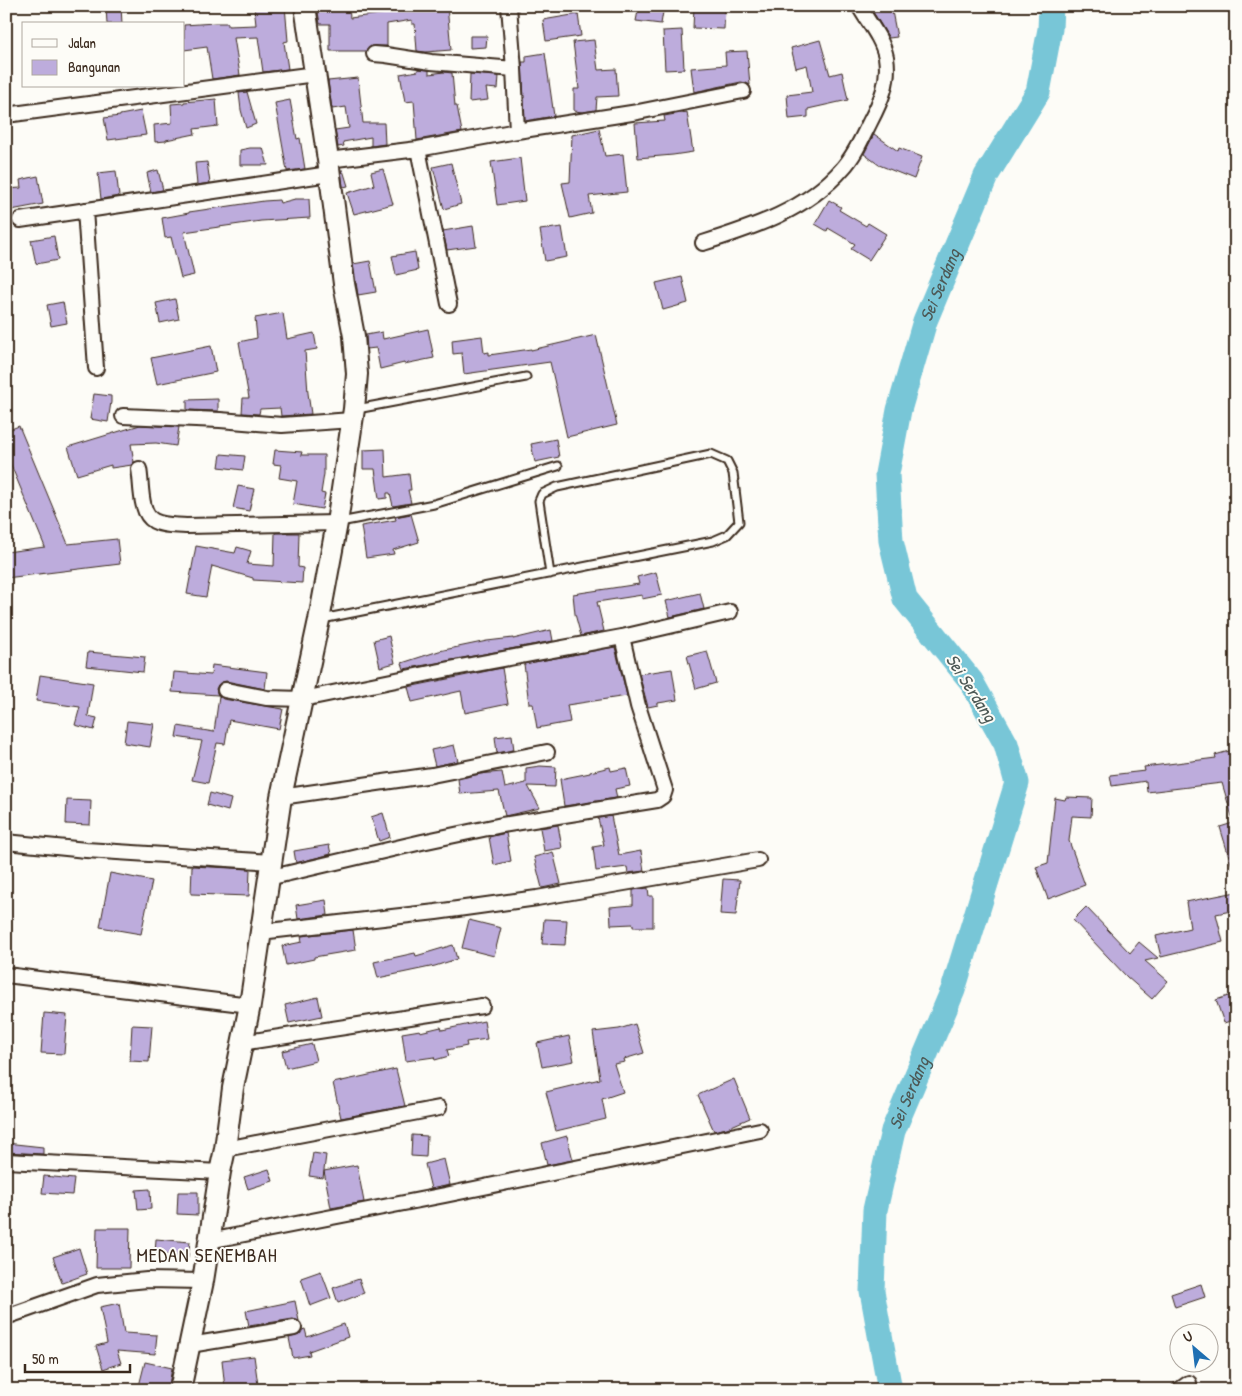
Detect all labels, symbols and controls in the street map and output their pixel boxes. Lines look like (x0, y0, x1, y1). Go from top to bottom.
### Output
legend (22, 22, 185, 88)
text: Jalan (68, 32, 96, 53)
text: Bangunan (68, 56, 121, 77)
water label: Sei Serdang (913, 244, 966, 325)
water label: Sei Serdang (940, 649, 1003, 727)
water label: Sei Serdang (882, 1052, 936, 1133)
district label: MEDAN SENEMBAH (136, 1242, 278, 1268)
north arrow (1170, 1324, 1220, 1374)
text: U (1180, 1326, 1196, 1346)
scale bar (25, 1341, 130, 1373)
text: 50 m (32, 1348, 59, 1369)

